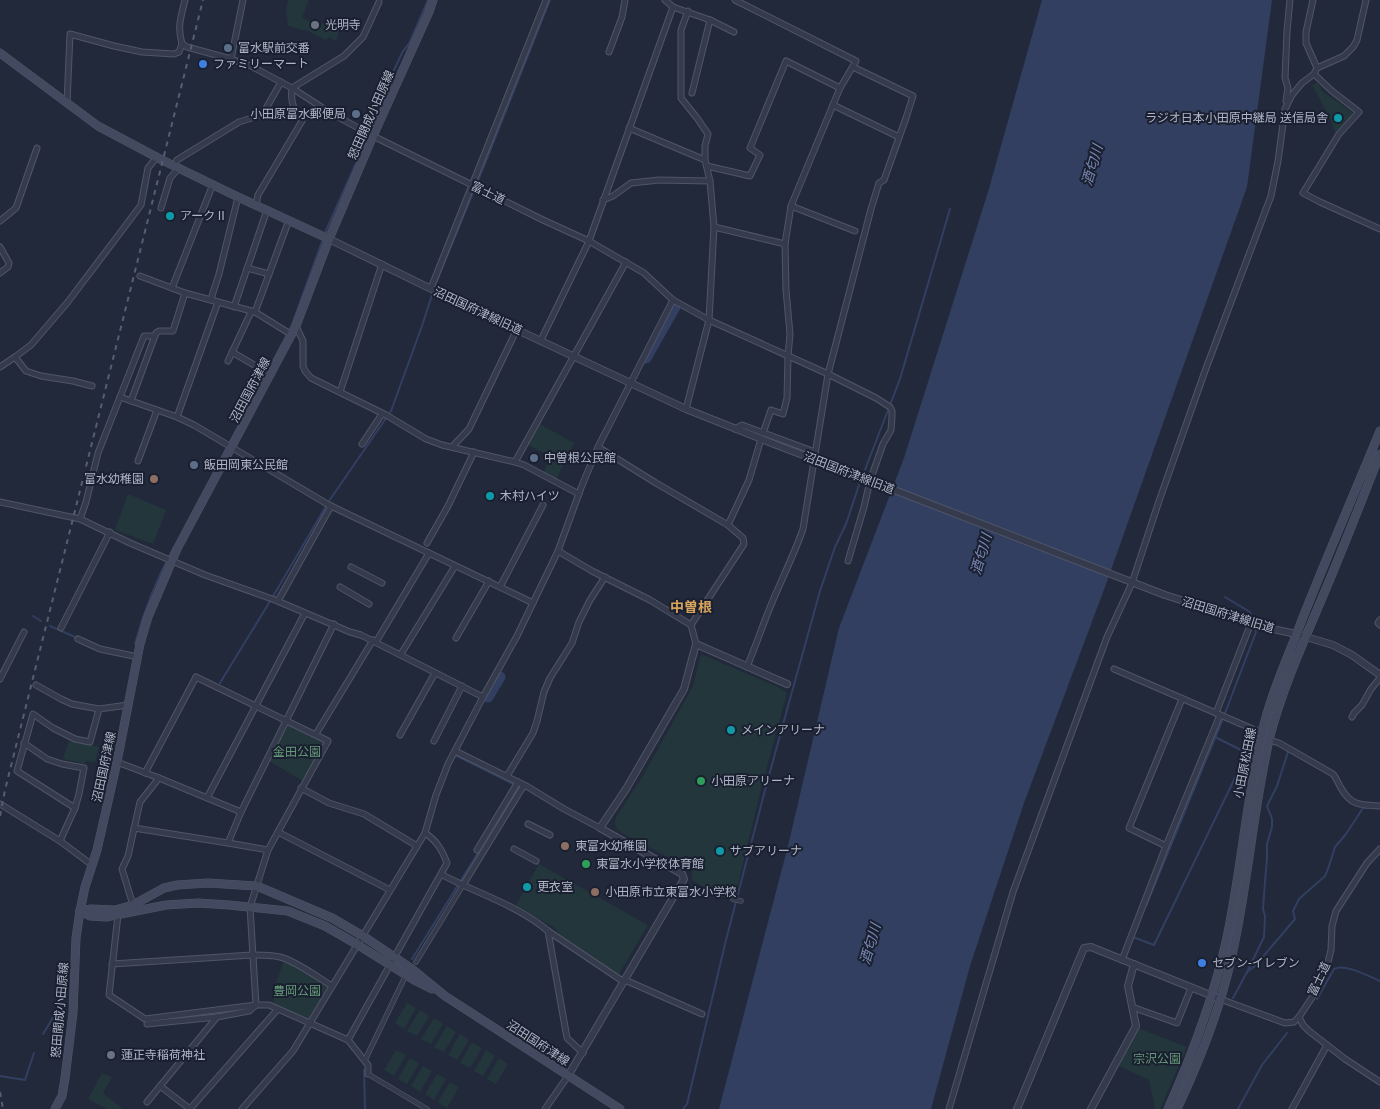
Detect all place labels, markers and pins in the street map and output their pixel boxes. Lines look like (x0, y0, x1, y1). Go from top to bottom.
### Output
place label: 光明寺 (325, 16, 361, 33)
marker: 光明寺 (309, 19, 321, 31)
place label: 富水駅前交番 (238, 39, 310, 56)
marker: 富水駅前交番 (222, 42, 234, 54)
place label: ファミリーマート (213, 55, 309, 72)
marker: ファミリーマート (197, 58, 209, 70)
place label: 小田原富水郵便局 (250, 105, 346, 122)
marker: 小田原富水郵便局 (350, 108, 362, 120)
place label: ラジオ日本小田原中継局 送信局舎 (1145, 109, 1328, 126)
marker: ラジオ日本小田原中継局 送信局舎 (1332, 112, 1344, 124)
place label: アークⅡ (180, 207, 227, 224)
marker: アークⅡ (164, 210, 176, 222)
place label: 中曽根公民館 (544, 449, 616, 466)
marker: 中曽根公民館 (528, 452, 540, 464)
place label: 飯田岡東公民館 (204, 456, 288, 473)
marker: 飯田岡東公民館 (188, 459, 200, 471)
place label: 富水幼稚園 (84, 470, 144, 487)
marker: 富水幼稚園 (148, 473, 160, 485)
place label: 木村ハイツ (500, 487, 560, 504)
marker: 木村ハイツ (484, 490, 496, 502)
place label: メインアリーナ (741, 721, 825, 738)
marker: メインアリーナ (725, 724, 737, 736)
place label: 小田原アリーナ (711, 772, 795, 789)
marker: 小田原アリーナ (695, 775, 707, 787)
place label: 東富水幼稚園 (575, 837, 647, 854)
marker: 東富水幼稚園 (559, 840, 571, 852)
place label: サブアリーナ (730, 842, 802, 859)
marker: サブアリーナ (714, 845, 726, 857)
place label: 東富水小学校体育館 (596, 855, 704, 872)
marker: 東富水小学校体育館 (580, 858, 592, 870)
place label: 更衣室 (537, 878, 573, 895)
marker: 更衣室 (521, 881, 533, 893)
place label: 小田原市立東富水小学校 (605, 883, 737, 900)
marker: 小田原市立東富水小学校 (589, 886, 601, 898)
place label: セブン-イレブン (1212, 954, 1300, 971)
marker: セブン-イレブン (1196, 957, 1208, 969)
place label: 蓮正寺稲荷神社 (121, 1046, 205, 1063)
marker: 蓮正寺稲荷神社 (105, 1049, 117, 1061)

